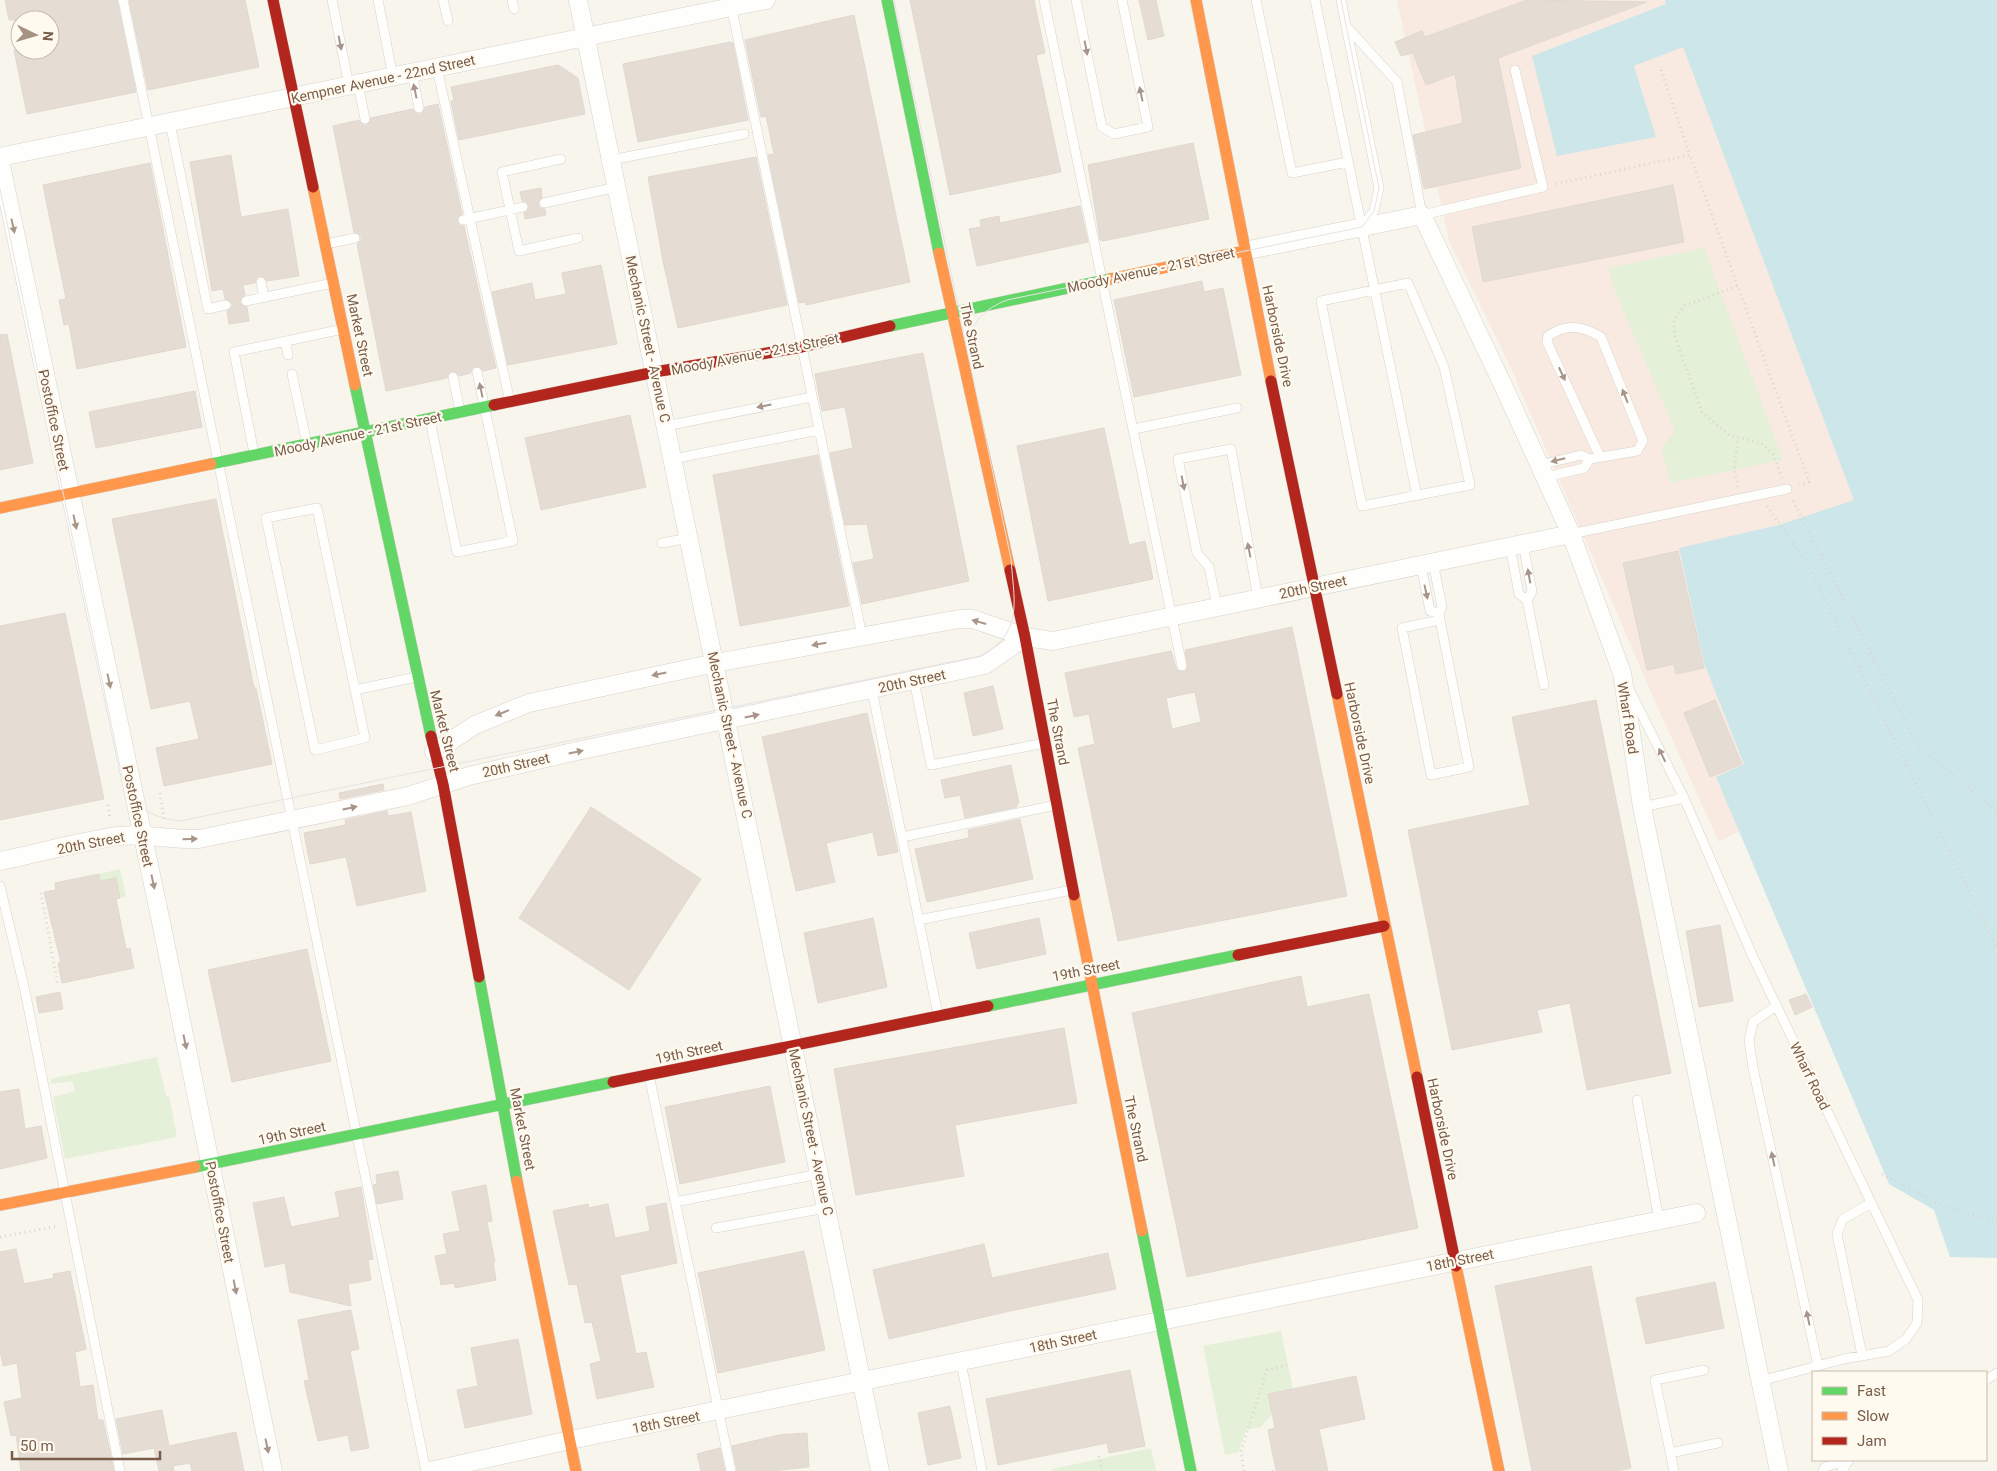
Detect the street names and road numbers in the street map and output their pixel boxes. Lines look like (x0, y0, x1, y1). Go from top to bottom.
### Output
street label: Kempner Avenue - 22nd Street (289, 52, 477, 106)
street label: Moody Avenue - 21st Street (1066, 244, 1237, 296)
street label: Mechanic Street - Avenue C (622, 254, 674, 424)
street label: Harborside Drive (1259, 284, 1297, 388)
street label: Market Street (343, 292, 377, 378)
street label: The Strand (957, 301, 987, 371)
street label: Moody Avenue - 21st Street (670, 330, 841, 378)
street label: Postoffice Street (35, 368, 73, 473)
street label: Moody Avenue - 21st Street (273, 408, 444, 460)
street label: 20th Street (1278, 572, 1349, 602)
street label: Mechanic Street - Avenue C (704, 650, 756, 820)
street label: 20th Street (877, 666, 948, 696)
street label: Harborside Drive (1341, 681, 1379, 785)
street label: Wharf Road (1614, 681, 1642, 755)
street label: Market Street (427, 688, 463, 774)
street label: The Strand (1044, 697, 1072, 767)
street label: 20th Street (481, 749, 552, 780)
street label: Postoffice Street (119, 764, 157, 869)
street label: 20th Street (56, 829, 127, 857)
street label: 19th Street (1051, 956, 1122, 984)
street label: 19th Street (654, 1037, 725, 1067)
street label: Wharf Road (1787, 1040, 1833, 1112)
street label: Mechanic Street - Avenue C (785, 1047, 837, 1217)
street label: Harborside Drive (1424, 1077, 1462, 1181)
street label: Market Street (507, 1086, 539, 1172)
street label: The Strand (1121, 1094, 1151, 1164)
street label: 19th Street (257, 1118, 328, 1148)
street label: Postoffice Street (202, 1160, 238, 1265)
street label: 18th Street (1425, 1246, 1496, 1274)
street label: 18th Street (1028, 1326, 1099, 1356)
street label: 18th Street (631, 1408, 702, 1436)

